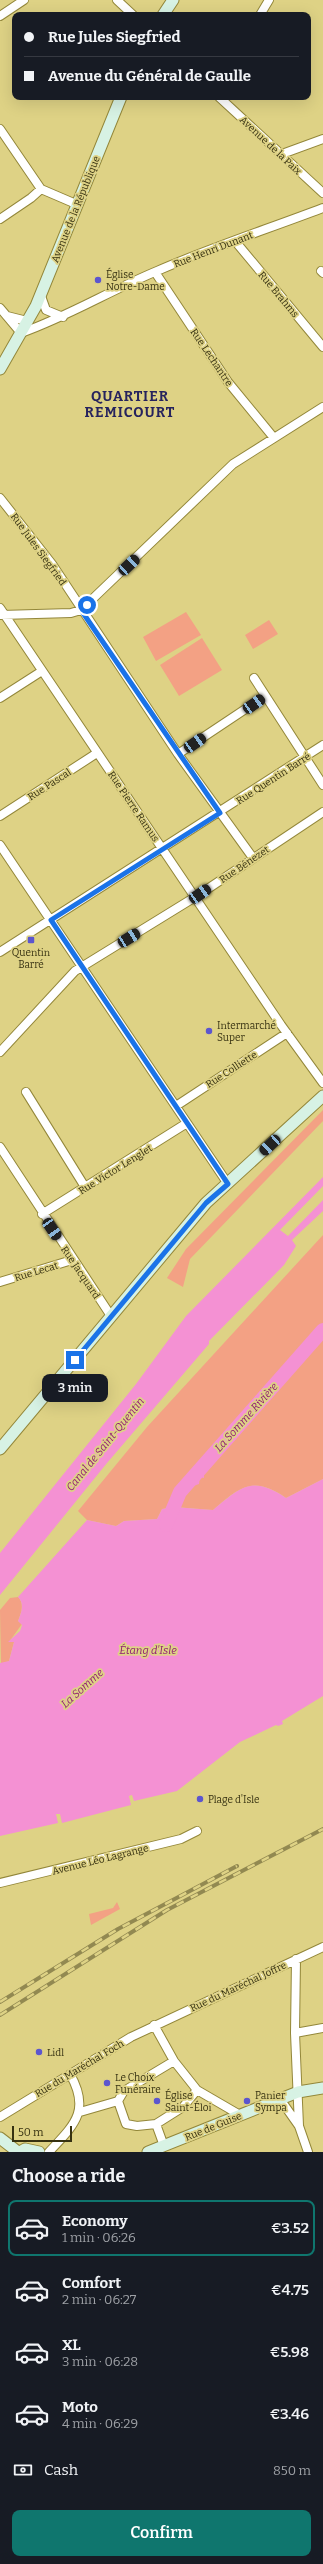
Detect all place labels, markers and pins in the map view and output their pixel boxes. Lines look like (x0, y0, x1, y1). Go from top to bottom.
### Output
place label: Église Notre-Dame (106, 267, 165, 293)
marker: Église Notre-Dame (93, 275, 103, 285)
marker: Quentin Barré (26, 935, 36, 945)
place label: Quentin Barré (12, 947, 51, 971)
place label: Intermarché Super (217, 1020, 276, 1044)
marker: Intermarché Super (204, 1026, 214, 1036)
marker: Plage d'Isle (195, 1794, 205, 1804)
place label: Plage d'Isle (208, 1794, 260, 1806)
marker: Lidl (34, 2047, 44, 2057)
place label: Lidl (47, 2047, 64, 2059)
place label: Le Choix Funéraire (115, 2072, 161, 2096)
marker: Le Choix Funéraire (102, 2078, 112, 2088)
place label: Église Saint-Éloi (165, 2088, 212, 2114)
place label: Panier Sympa (255, 2090, 287, 2114)
marker: Église Saint-Éloi (152, 2096, 162, 2106)
marker: Panier Sympa (242, 2096, 252, 2106)

